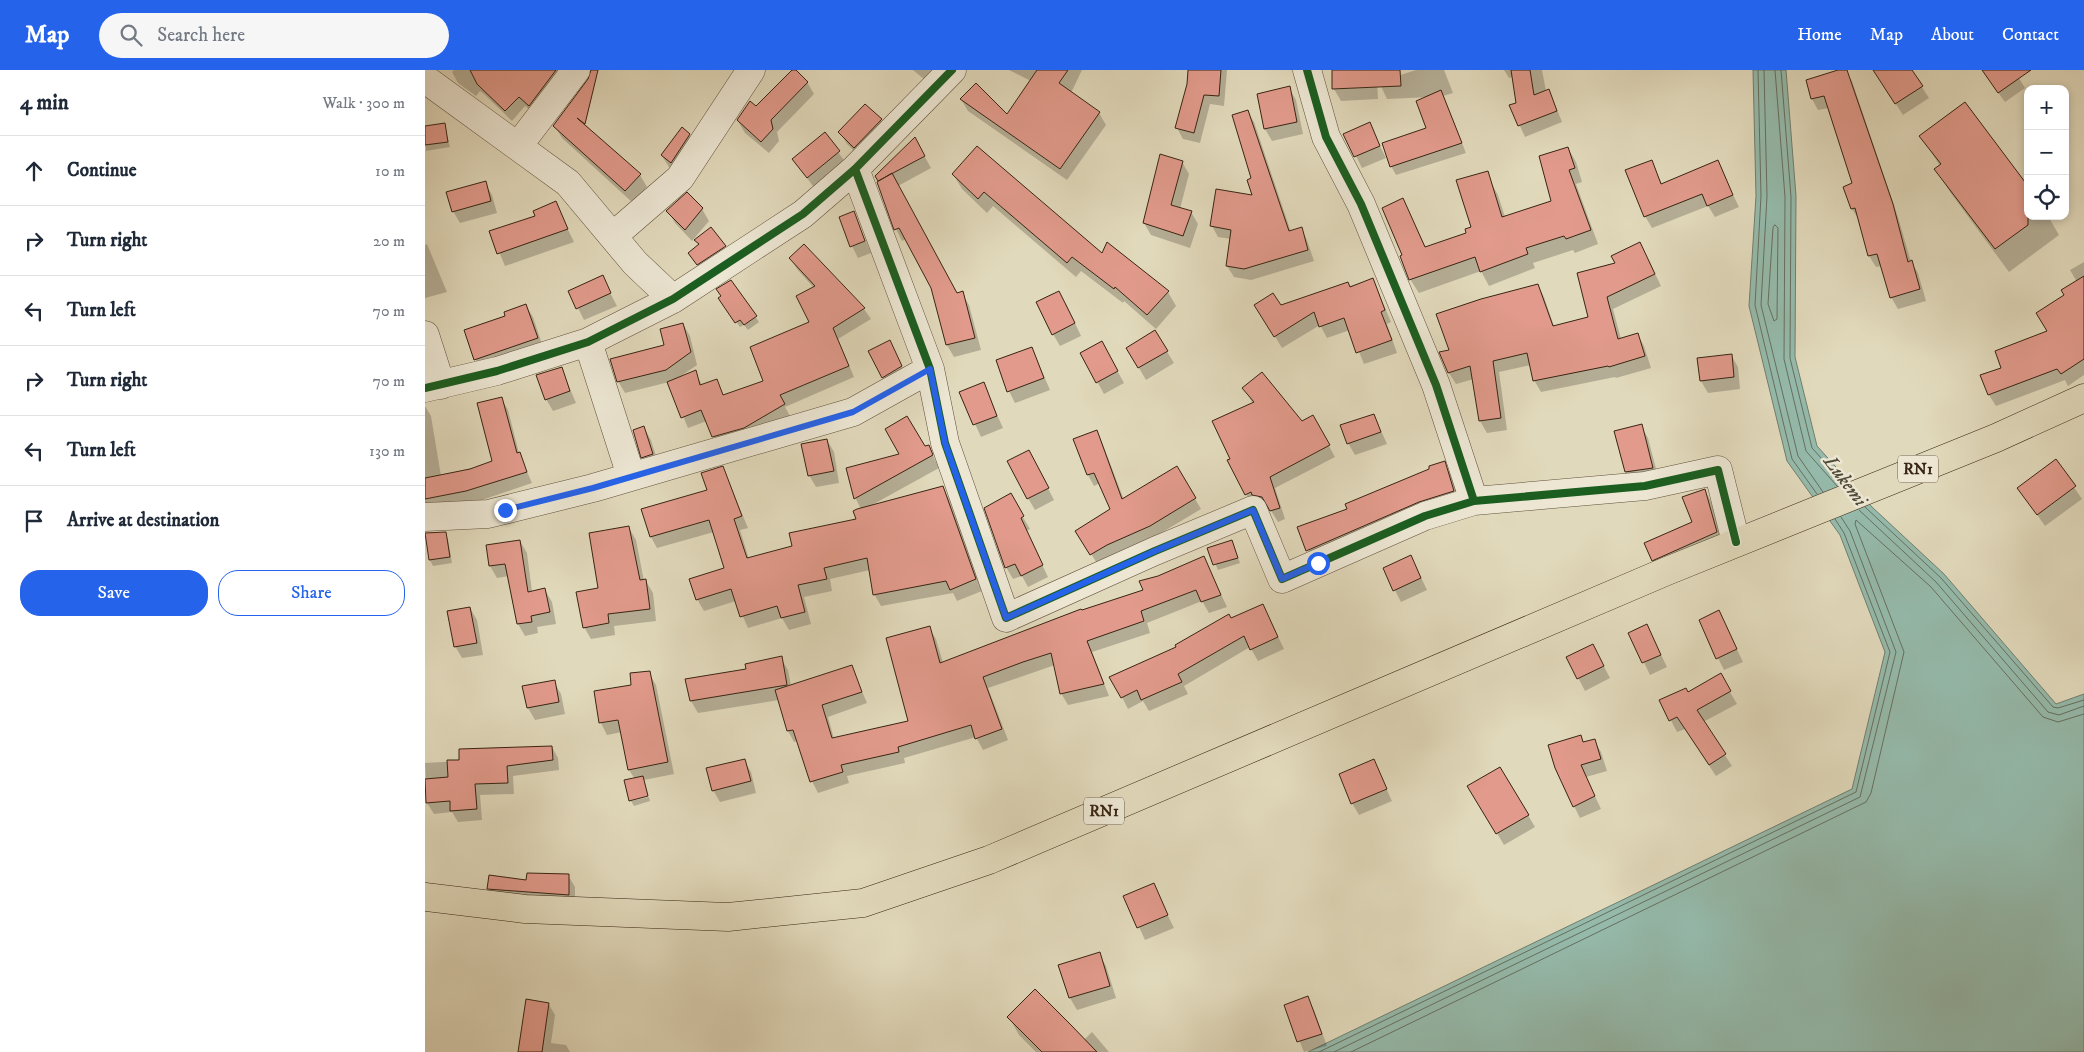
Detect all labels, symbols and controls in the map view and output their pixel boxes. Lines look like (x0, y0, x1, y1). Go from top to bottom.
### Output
search box (99, 13, 449, 58)
text: Map (25, 20, 69, 50)
icon: search (117, 21, 145, 49)
text: Search here (157, 24, 245, 47)
text: Home (1797, 24, 1842, 46)
text: Map (1870, 24, 1903, 46)
text: About (1931, 24, 1974, 46)
text: Contact (2002, 24, 2059, 46)
map controls (2024, 85, 2069, 220)
button: + (2024, 85, 2069, 130)
text: 4 min (20, 90, 69, 116)
text: Walk · 300 m (322, 93, 405, 113)
button: − (2024, 130, 2069, 175)
icon: ahead (20, 157, 48, 185)
text: Continue (67, 159, 137, 182)
text: 10 m (375, 161, 405, 181)
button: locate (2024, 175, 2069, 220)
icon: right (20, 227, 48, 255)
text: Turn right (67, 229, 147, 252)
text: 20 m (373, 231, 405, 251)
icon: left (20, 297, 48, 325)
text: Turn left (67, 299, 136, 322)
text: 70 m (373, 301, 405, 321)
icon: right (20, 367, 48, 395)
text: Turn right (67, 369, 147, 392)
text: 70 m (373, 371, 405, 391)
icon: left (20, 437, 48, 465)
text: Turn left (67, 439, 136, 462)
text: 130 m (369, 441, 405, 461)
water label: Lukemi (1818, 450, 1872, 512)
road number: RN1 (1898, 456, 1938, 482)
route end (494, 499, 517, 522)
icon: arrive (20, 507, 48, 535)
text: Arrive at destination (67, 509, 219, 532)
route start (1307, 552, 1330, 575)
button: Save (20, 570, 208, 616)
button: Share (218, 570, 405, 616)
road number: RN1 (1084, 798, 1124, 824)

